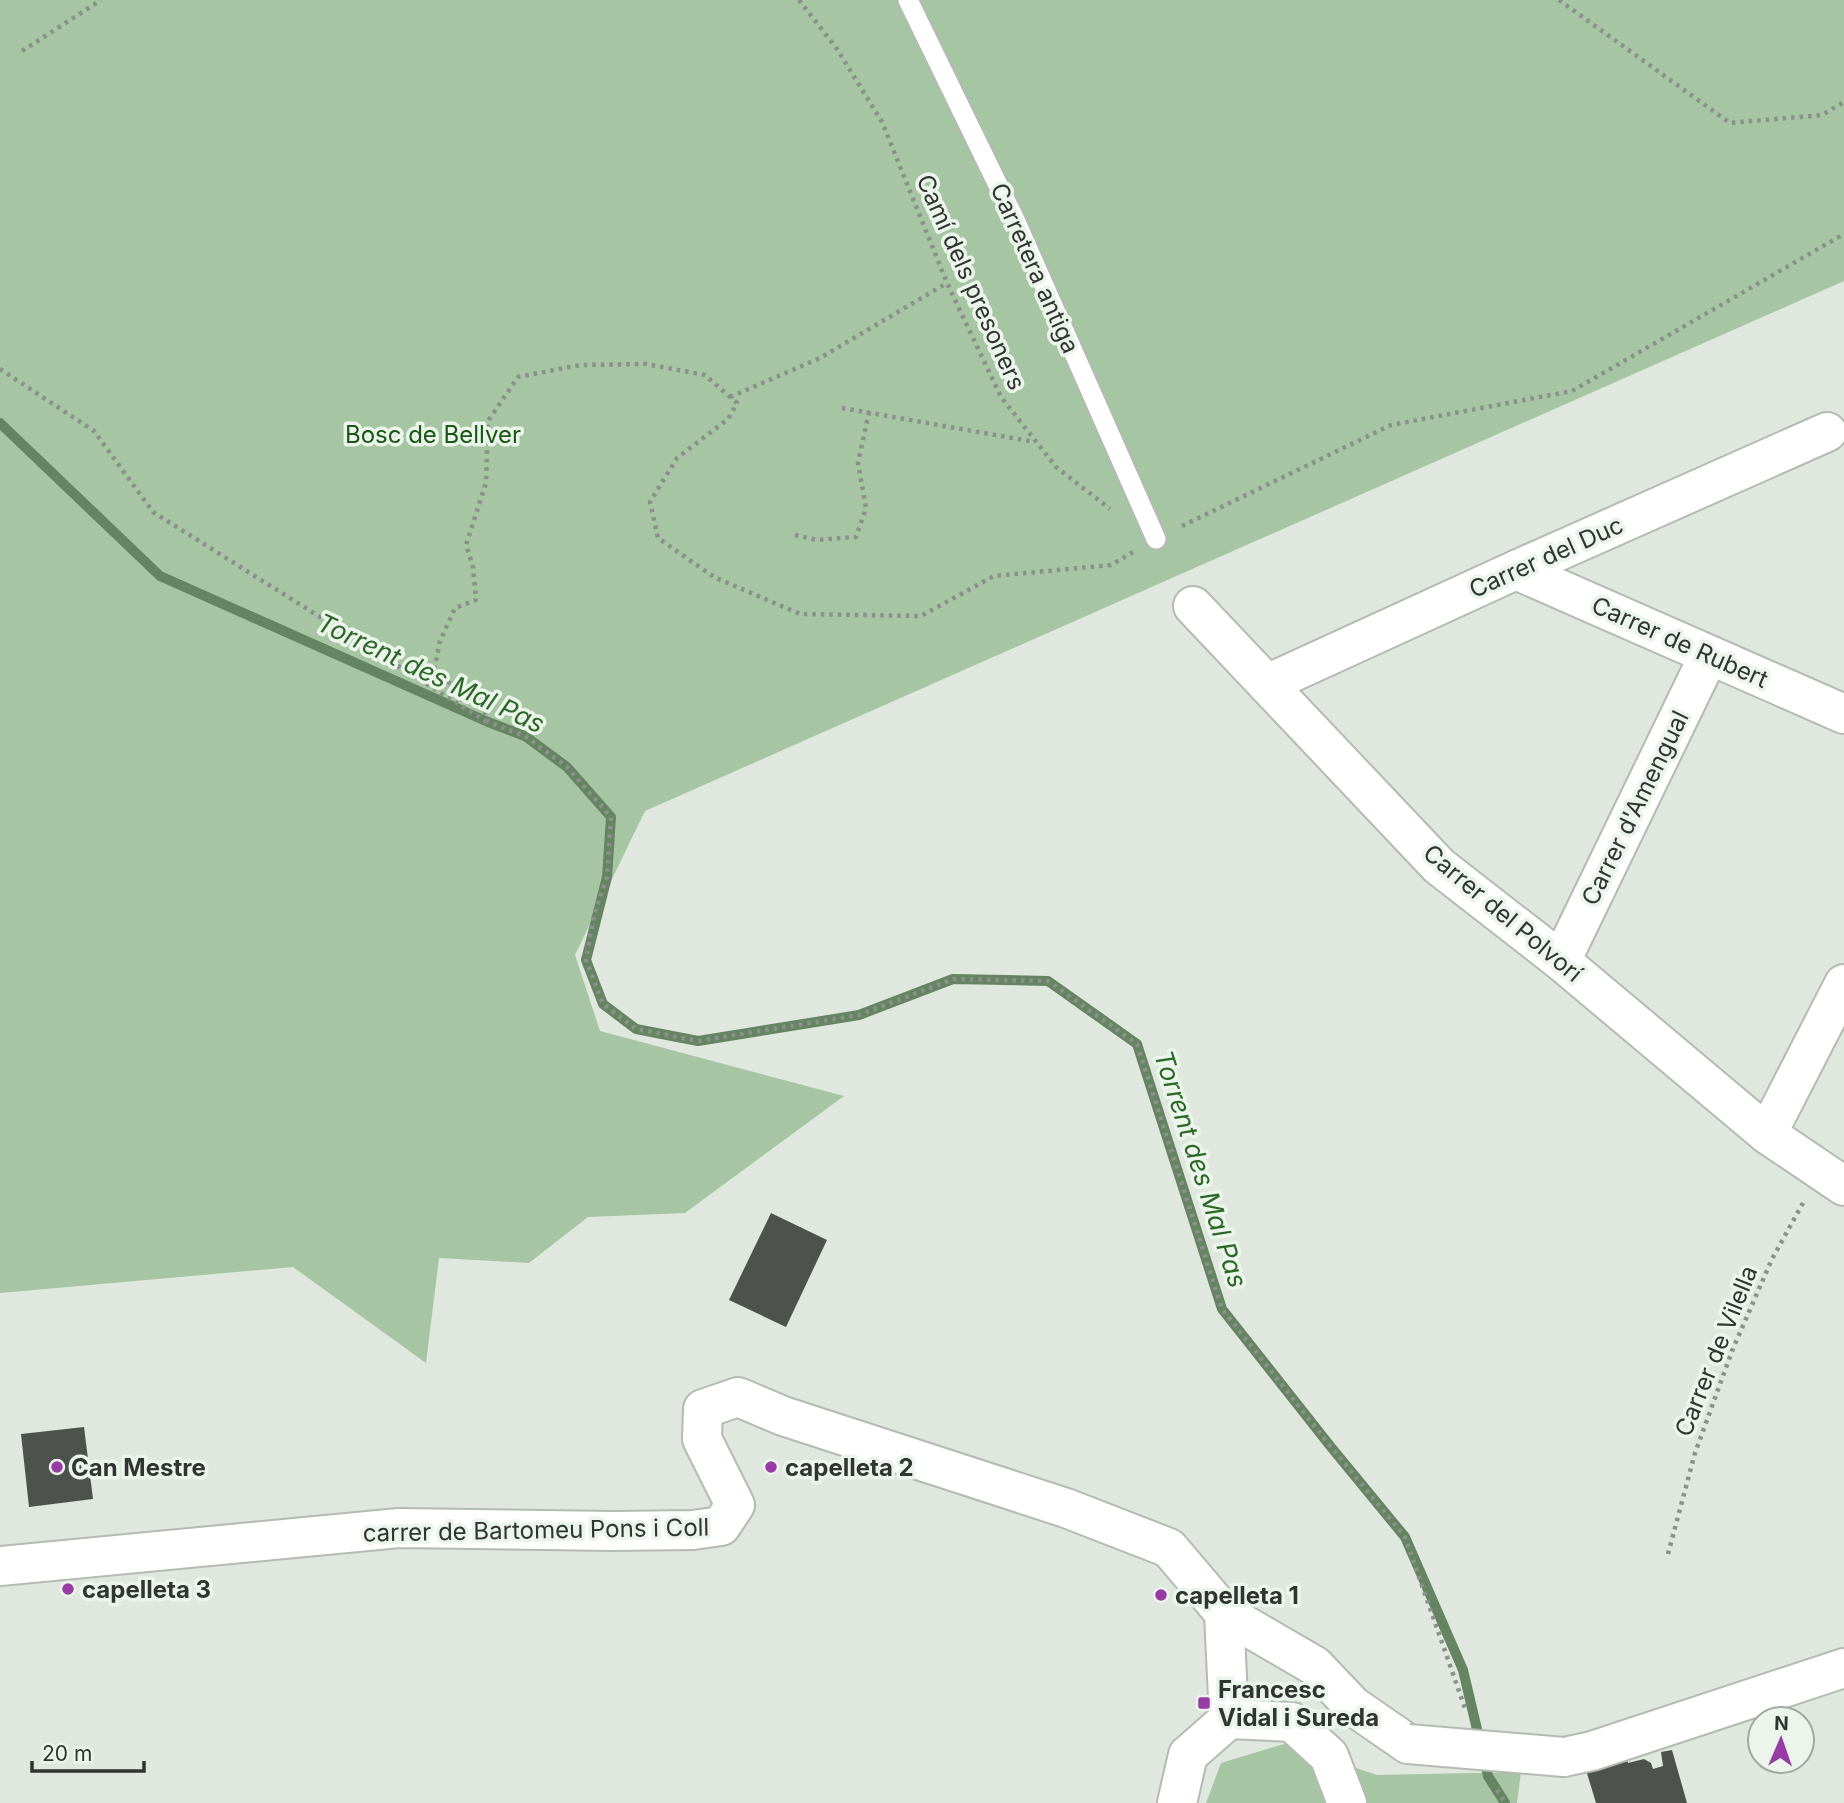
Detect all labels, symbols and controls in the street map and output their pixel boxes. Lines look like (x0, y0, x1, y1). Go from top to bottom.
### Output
street label: Camí dels presoners (910, 170, 1032, 394)
street label: Carretera antiga (984, 178, 1086, 358)
park label: Bosc de Bellver (345, 420, 521, 449)
street label: Carrer del Duc (1465, 510, 1627, 604)
street label: Carrer de Rubert (1587, 590, 1773, 694)
water label: Torrent des Mal Pas (312, 607, 550, 739)
street label: Carrer d'Amengual (1575, 706, 1695, 910)
street label: Carrer del Polvorí (1418, 838, 1588, 988)
water label: Torrent des Mal Pas (1148, 1047, 1254, 1291)
street label: Carrer de Vilella (1669, 1261, 1763, 1441)
place label: Can Mestre (71, 1453, 206, 1482)
place label: capelleta 2 (785, 1453, 914, 1482)
marker: Can Mestre (49, 1459, 65, 1475)
marker: capelleta 2 (763, 1459, 779, 1475)
street label: carrer de Bartomeu Pons i Coll (362, 1512, 710, 1548)
place label: capelleta 3 (82, 1575, 211, 1604)
marker: capelleta 3 (60, 1581, 76, 1597)
place label: capelleta 1 (1175, 1581, 1299, 1610)
marker: capelleta 1 (1153, 1587, 1169, 1603)
place label: Francesc Vidal i Sureda (1218, 1675, 1379, 1732)
marker: Francesc Vidal i Sureda (1196, 1695, 1212, 1711)
north arrow (1746, 1705, 1816, 1775)
text: N (1774, 1712, 1789, 1735)
scale bar (32, 1730, 144, 1774)
text: 20 m (42, 1741, 92, 1766)

